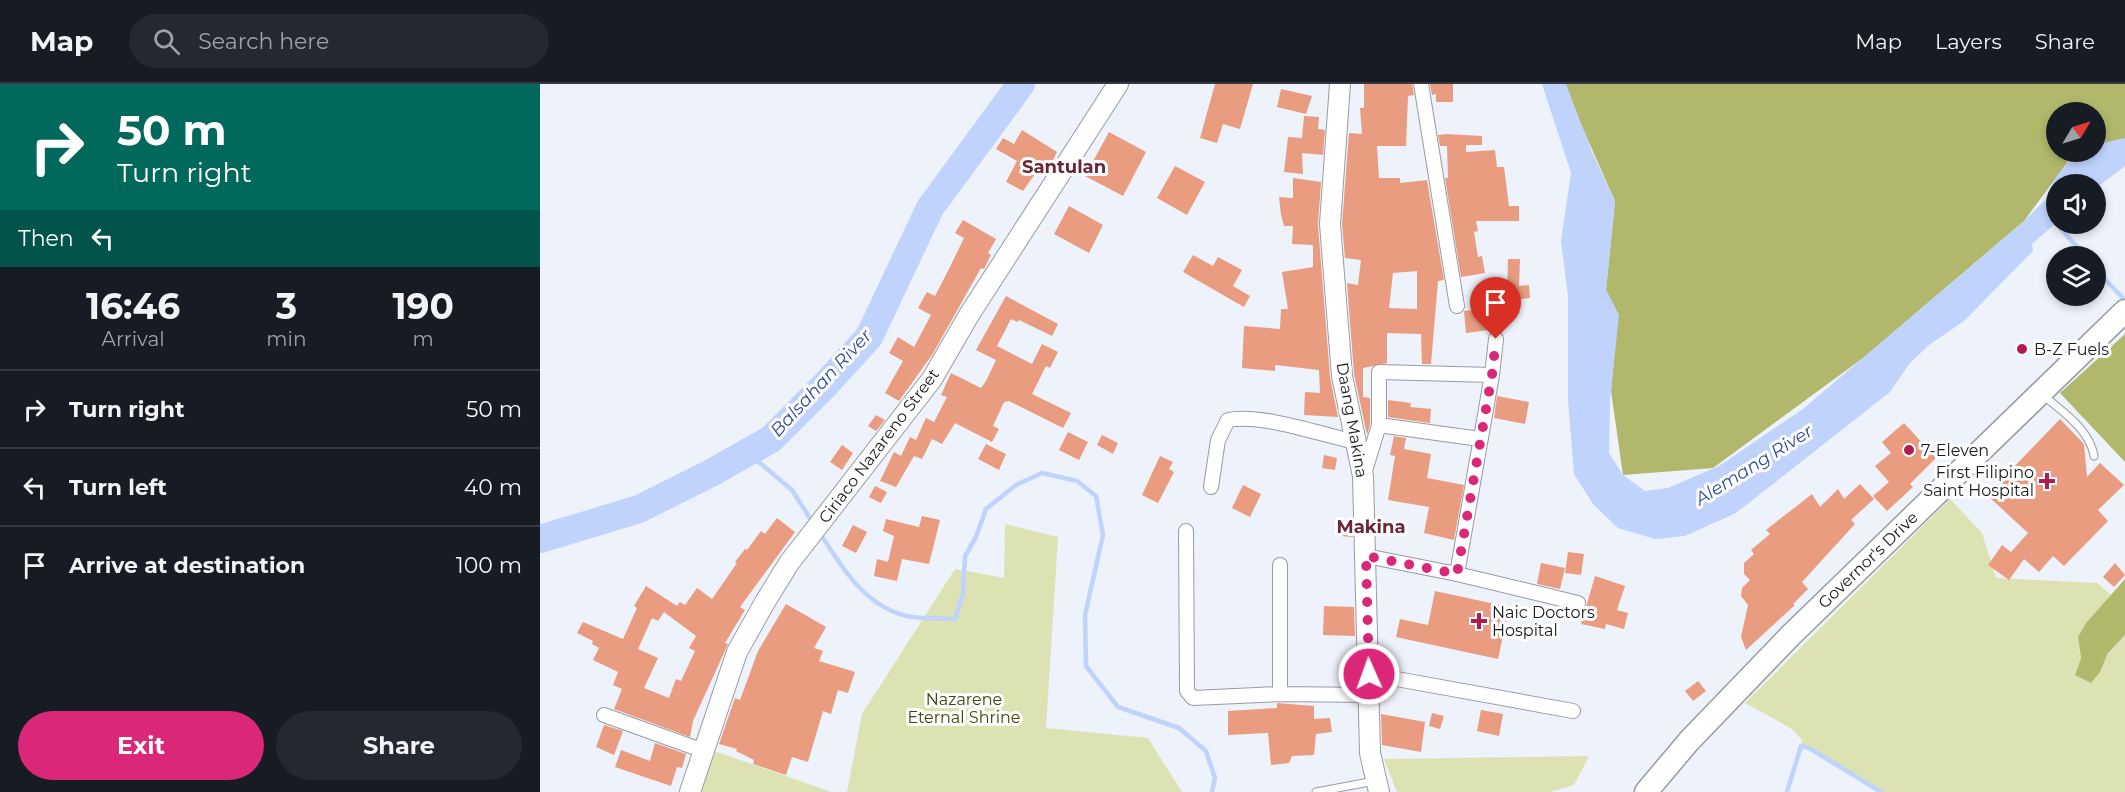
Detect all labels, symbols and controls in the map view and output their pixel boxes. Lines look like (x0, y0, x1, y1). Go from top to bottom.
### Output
search box (129, 14, 549, 68)
text: Map (30, 24, 93, 58)
icon: search (150, 25, 183, 58)
text: Search here (198, 28, 329, 55)
text: Map (1855, 29, 1902, 54)
text: Layers (1935, 29, 2002, 54)
text: Share (2035, 29, 2095, 54)
north arrow (2046, 102, 2106, 162)
map controls (2046, 102, 2106, 306)
text: 50 m (117, 104, 226, 156)
icon: right (18, 108, 96, 186)
text: Turn right (117, 156, 252, 189)
district label: Santulan (1022, 156, 1106, 178)
button: sound (2046, 174, 2106, 234)
icon: left (86, 222, 119, 255)
text: Then (18, 225, 74, 252)
button: layers (2046, 246, 2106, 306)
pin (1470, 277, 1521, 339)
text: 16:46 (86, 284, 180, 328)
text: 3 (276, 284, 297, 328)
text: 190 (392, 284, 454, 328)
icon: arrive (1479, 286, 1512, 319)
water label: Balsahan River (766, 324, 877, 441)
text: Arrival (102, 327, 165, 351)
text: min (266, 327, 306, 351)
text: m (413, 327, 434, 351)
place label: B-Z Fuels (2034, 340, 2109, 359)
marker: B-Z Fuels (2015, 342, 2029, 356)
street label: Daang Makina (1332, 361, 1372, 479)
street label: Ciriaco Nazareno Street (815, 365, 943, 527)
icon: right (18, 393, 51, 426)
text: Turn right (69, 396, 184, 423)
text: 50 m (466, 396, 522, 423)
water label: Alemang River (1690, 420, 1818, 511)
place label: 7-Eleven (1921, 441, 1989, 460)
marker: 7-Eleven (1902, 443, 1916, 457)
place label: First Filipino Saint Hospital (1923, 463, 2034, 500)
icon: left (18, 471, 51, 504)
marker: First Filipino Saint Hospital (2038, 472, 2056, 490)
text: Turn left (69, 474, 167, 501)
text: 40 m (464, 474, 522, 501)
street label: Governor's Drive (1814, 508, 1922, 612)
district label: Makina (1336, 516, 1406, 538)
icon: arrive (18, 549, 51, 582)
text: Arrive at destination (69, 552, 305, 579)
text: 100 m (456, 552, 522, 579)
place label: Naic Doctors Hospital (1492, 603, 1595, 640)
marker: Naic Doctors Hospital (1470, 612, 1488, 630)
position arrow (1337, 642, 1401, 706)
park label: Nazarene Eternal Shrine (907, 690, 1021, 727)
button: Exit (18, 711, 264, 780)
button: Share (276, 711, 522, 780)

